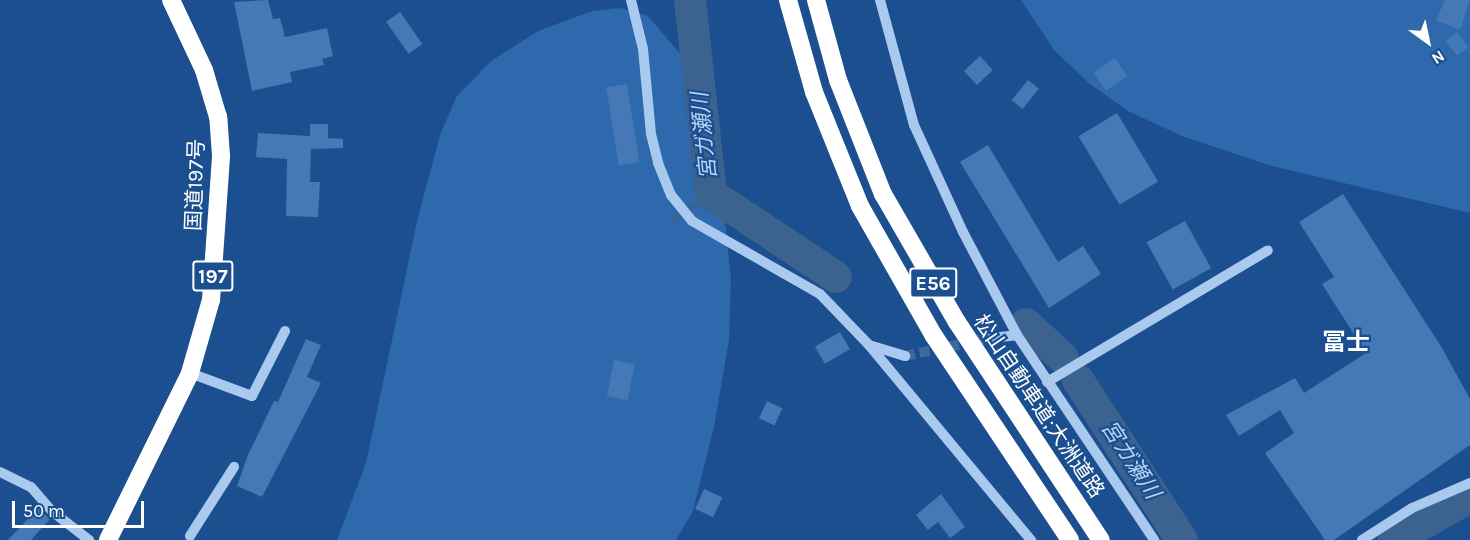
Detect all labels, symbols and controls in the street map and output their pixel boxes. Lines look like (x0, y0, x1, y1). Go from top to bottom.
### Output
north arrow (1398, 12, 1458, 72)
text: N (1428, 46, 1448, 69)
water label: 宮ガ瀬川 (687, 91, 723, 181)
street label: 国道197号 (181, 139, 209, 231)
road number: 197 (192, 259, 234, 293)
road number: E56 (909, 266, 957, 300)
street label: 松山自動車道;大洲道路 (968, 310, 1110, 502)
district label: 冨士 (1322, 329, 1370, 357)
water label: 宮ガ瀬川 (1095, 416, 1165, 504)
scale bar (15, 489, 147, 527)
text: 50 m (23, 500, 65, 522)

